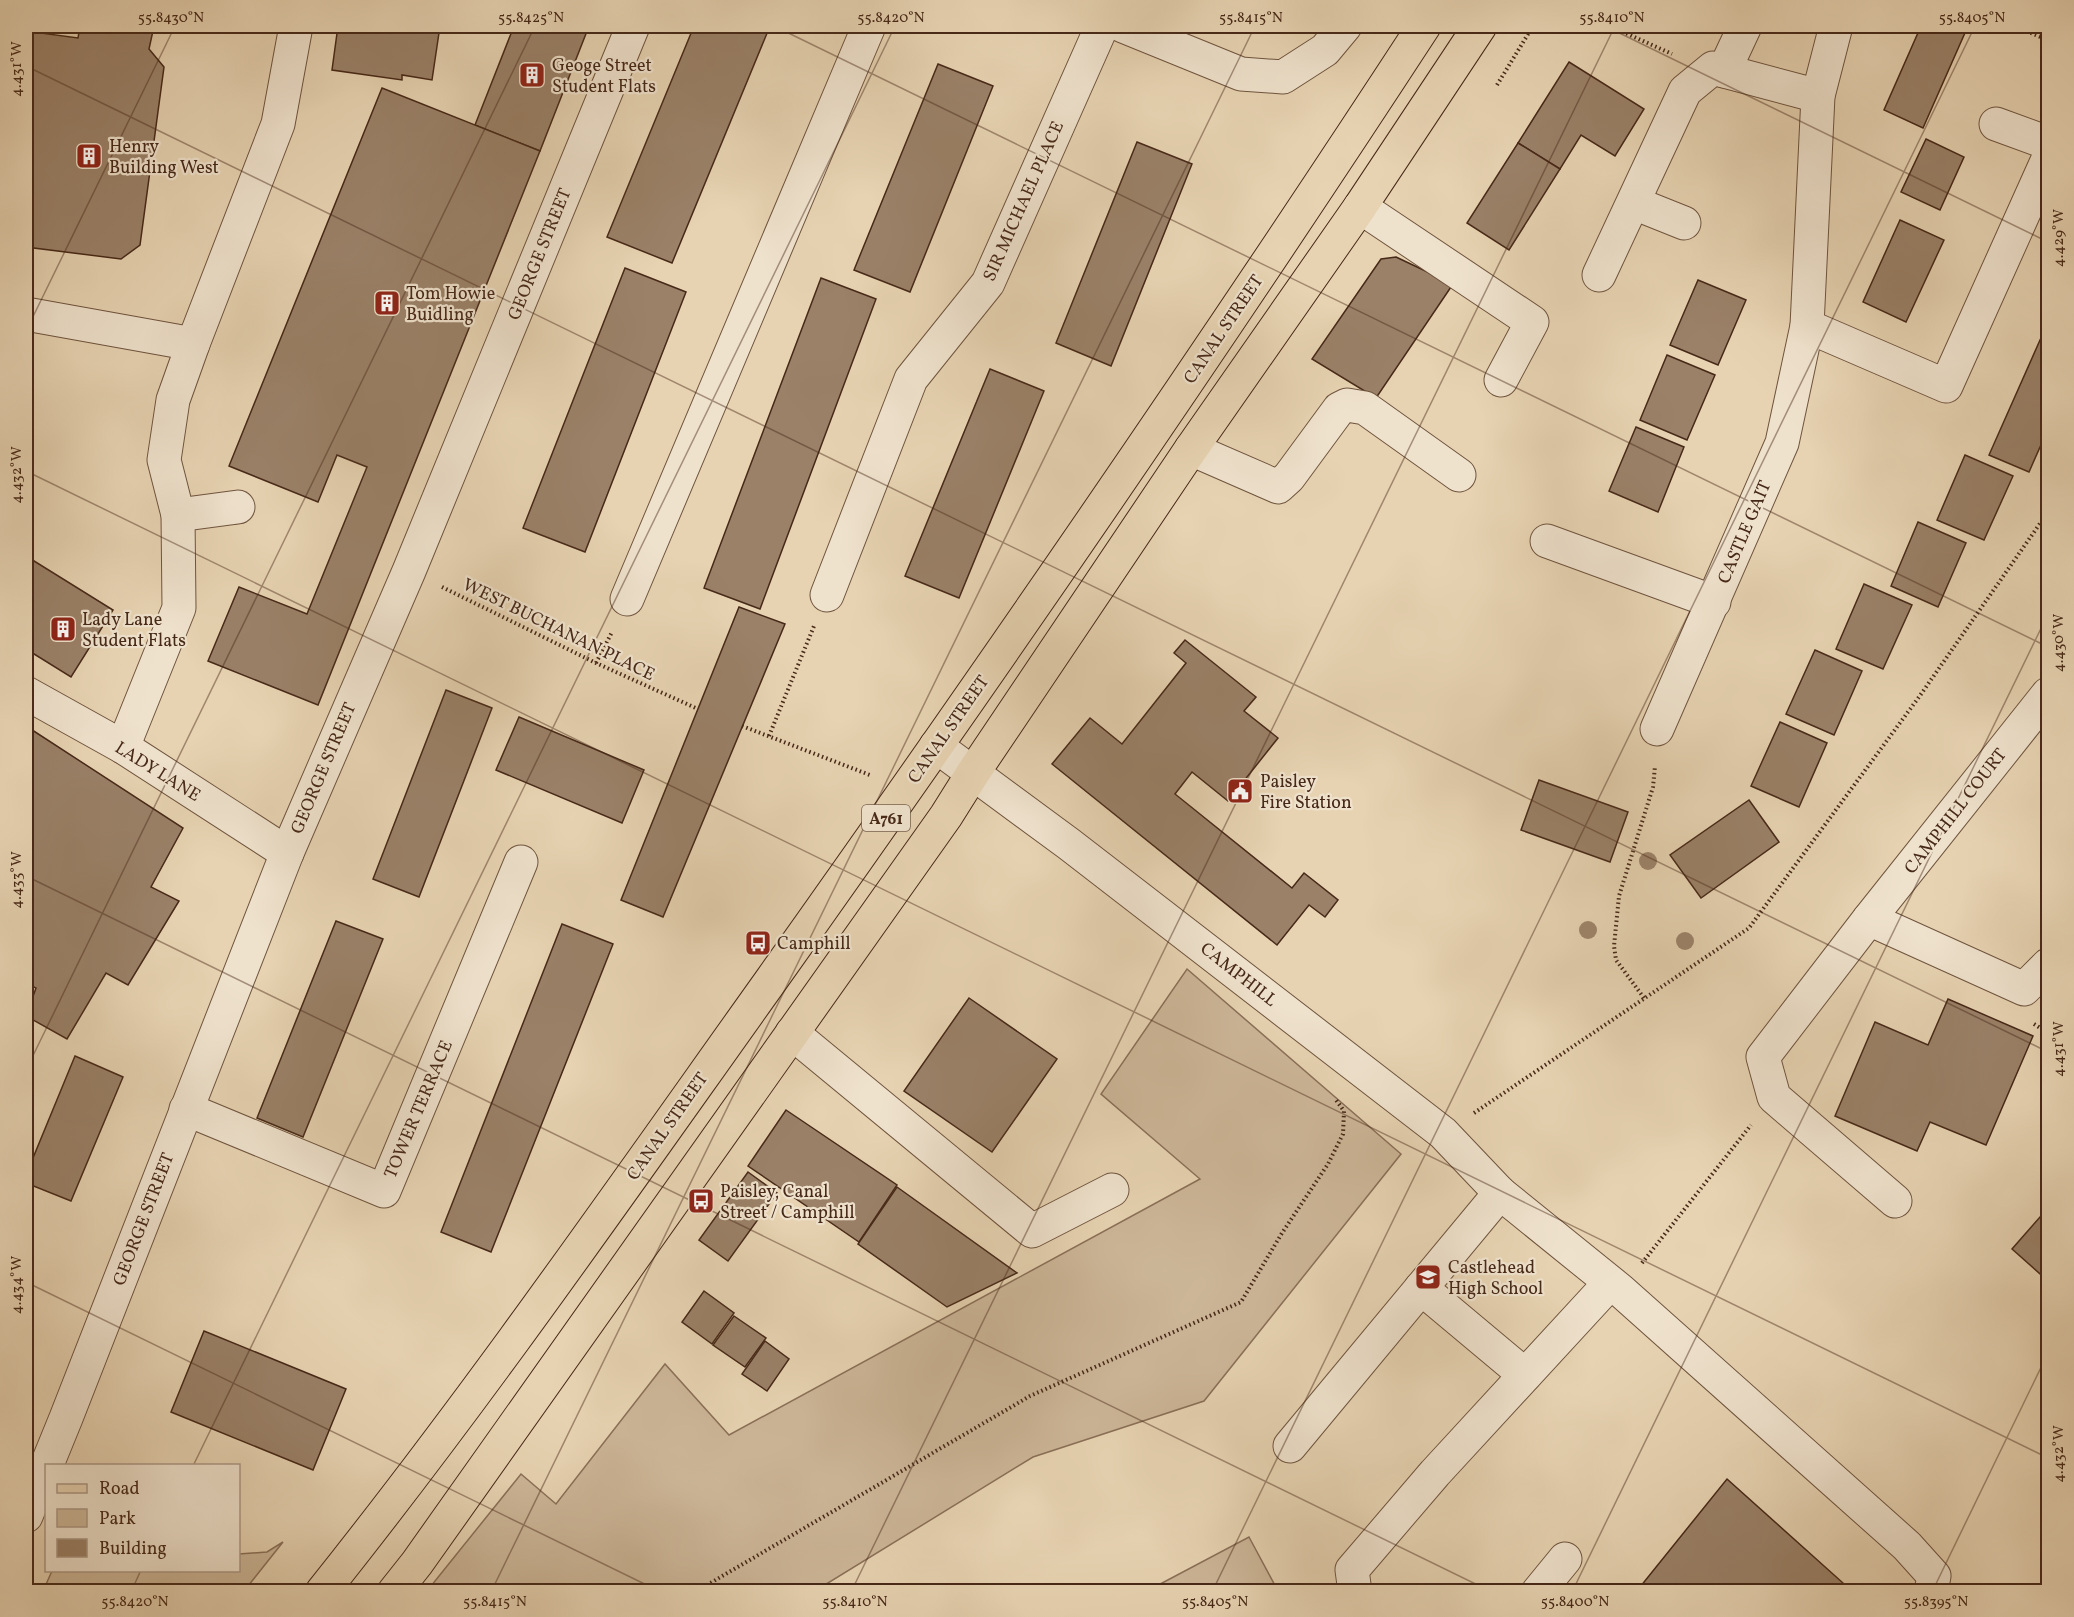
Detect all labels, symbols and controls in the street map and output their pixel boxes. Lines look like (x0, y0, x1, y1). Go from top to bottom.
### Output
text: 55.8430°N (138, 8, 204, 29)
text: 55.8425°N (498, 8, 564, 29)
text: 55.8420°N (857, 8, 925, 29)
text: 55.8415°N (1219, 8, 1283, 29)
text: 55.8410°N (1579, 8, 1645, 29)
text: 55.8405°N (1939, 8, 2005, 29)
text: 4.431°W (7, 41, 28, 97)
place label: Geoge Street Student Flats (552, 54, 656, 100)
building icon: Geoge Street Student Flats (517, 60, 547, 90)
street label: SIR MICHAEL PLACE (978, 117, 1071, 286)
place label: Henry Building West (109, 135, 219, 181)
building icon: Henry Building West (74, 141, 104, 171)
street label: GEORGE STREET (502, 184, 578, 324)
text: 4.429°W (2049, 209, 2070, 267)
street label: CANAL STREET (1178, 270, 1270, 389)
place label: Tom Howie Buidling (406, 282, 495, 328)
building icon: Tom Howie Buidling (372, 288, 402, 318)
text: 4.432°W (7, 446, 28, 504)
street label: CASTLE GAIT (1712, 477, 1778, 588)
street label: WEST BUCHANAN PLACE (458, 573, 659, 688)
place label: Lady Lane Student Flats (82, 608, 186, 654)
building icon: Lady Lane Student Flats (48, 614, 78, 644)
text: 4.430°W (2049, 614, 2070, 672)
street label: CANAL STREET (903, 670, 996, 789)
street label: GEORGE STREET (285, 699, 364, 838)
street label: LADY LANE (110, 736, 205, 809)
street label: CAMPHILL COURT (1899, 743, 2013, 880)
place label: Paisley Fire Station (1260, 770, 1352, 816)
public building icon: Paisley Fire Station (1225, 776, 1255, 806)
road number: A761 (862, 805, 910, 831)
text: 4.433°W (7, 851, 28, 909)
bus stop icon: Camphill (743, 928, 773, 958)
place label: Camphill (777, 932, 851, 957)
street label: CAMPHILL (1194, 937, 1282, 1013)
text: 4.431°W (2049, 1021, 2070, 1077)
street label: TOWER TERRACE (379, 1036, 460, 1183)
street label: CANAL STREET (622, 1067, 715, 1186)
street label: GEORGE STREET (108, 1149, 181, 1290)
place label: Paisley, Canal Street / Camphill (720, 1180, 855, 1226)
bus stop icon: Paisley, Canal Street / Camphill (686, 1186, 716, 1216)
text: 4.434°W (7, 1256, 28, 1314)
place label: Castlehead High School (1448, 1256, 1543, 1302)
school or university icon: Castlehead High School (1413, 1262, 1443, 1292)
text: 4.432°W (2049, 1425, 2070, 1483)
legend (45, 1464, 240, 1572)
text: Road (99, 1477, 140, 1502)
text: Park (99, 1507, 136, 1532)
text: Building (99, 1537, 167, 1562)
text: 55.8420°N (101, 1592, 169, 1613)
text: 55.8415°N (463, 1592, 527, 1613)
text: 55.8410°N (822, 1592, 888, 1613)
text: 55.8405°N (1182, 1592, 1248, 1613)
text: 55.8400°N (1541, 1592, 1609, 1613)
text: 55.8395°N (1904, 1592, 1968, 1613)

